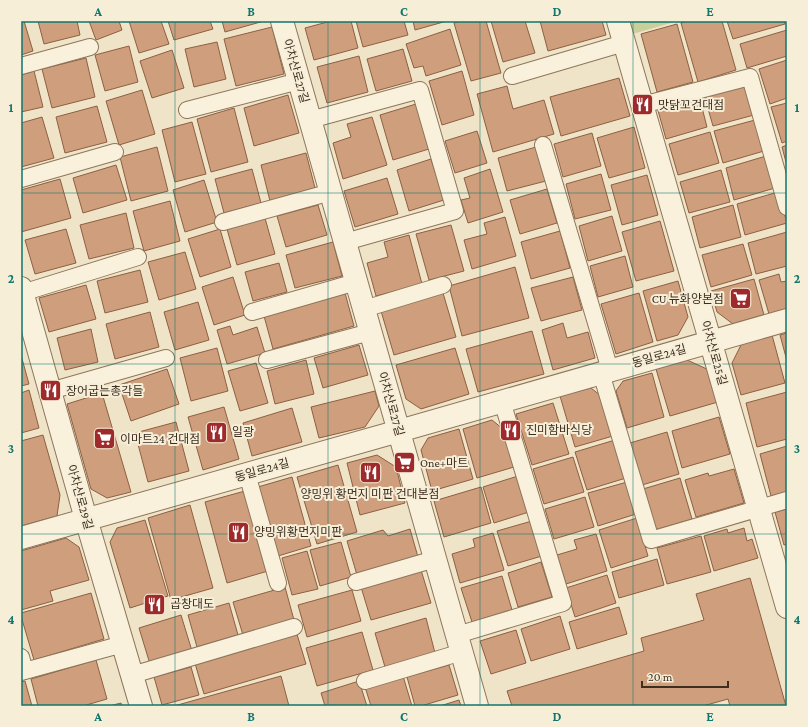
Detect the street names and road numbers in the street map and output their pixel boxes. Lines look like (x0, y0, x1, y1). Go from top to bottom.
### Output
street label: 아차산로27길 (280, 37, 312, 105)
street label: 아차산로25길 (698, 319, 730, 387)
street label: 동일로24길 (630, 342, 688, 370)
street label: 아차산로27길 (375, 370, 407, 438)
street label: 동일로24길 (233, 456, 291, 484)
street label: 아차산로29길 (64, 463, 96, 531)

